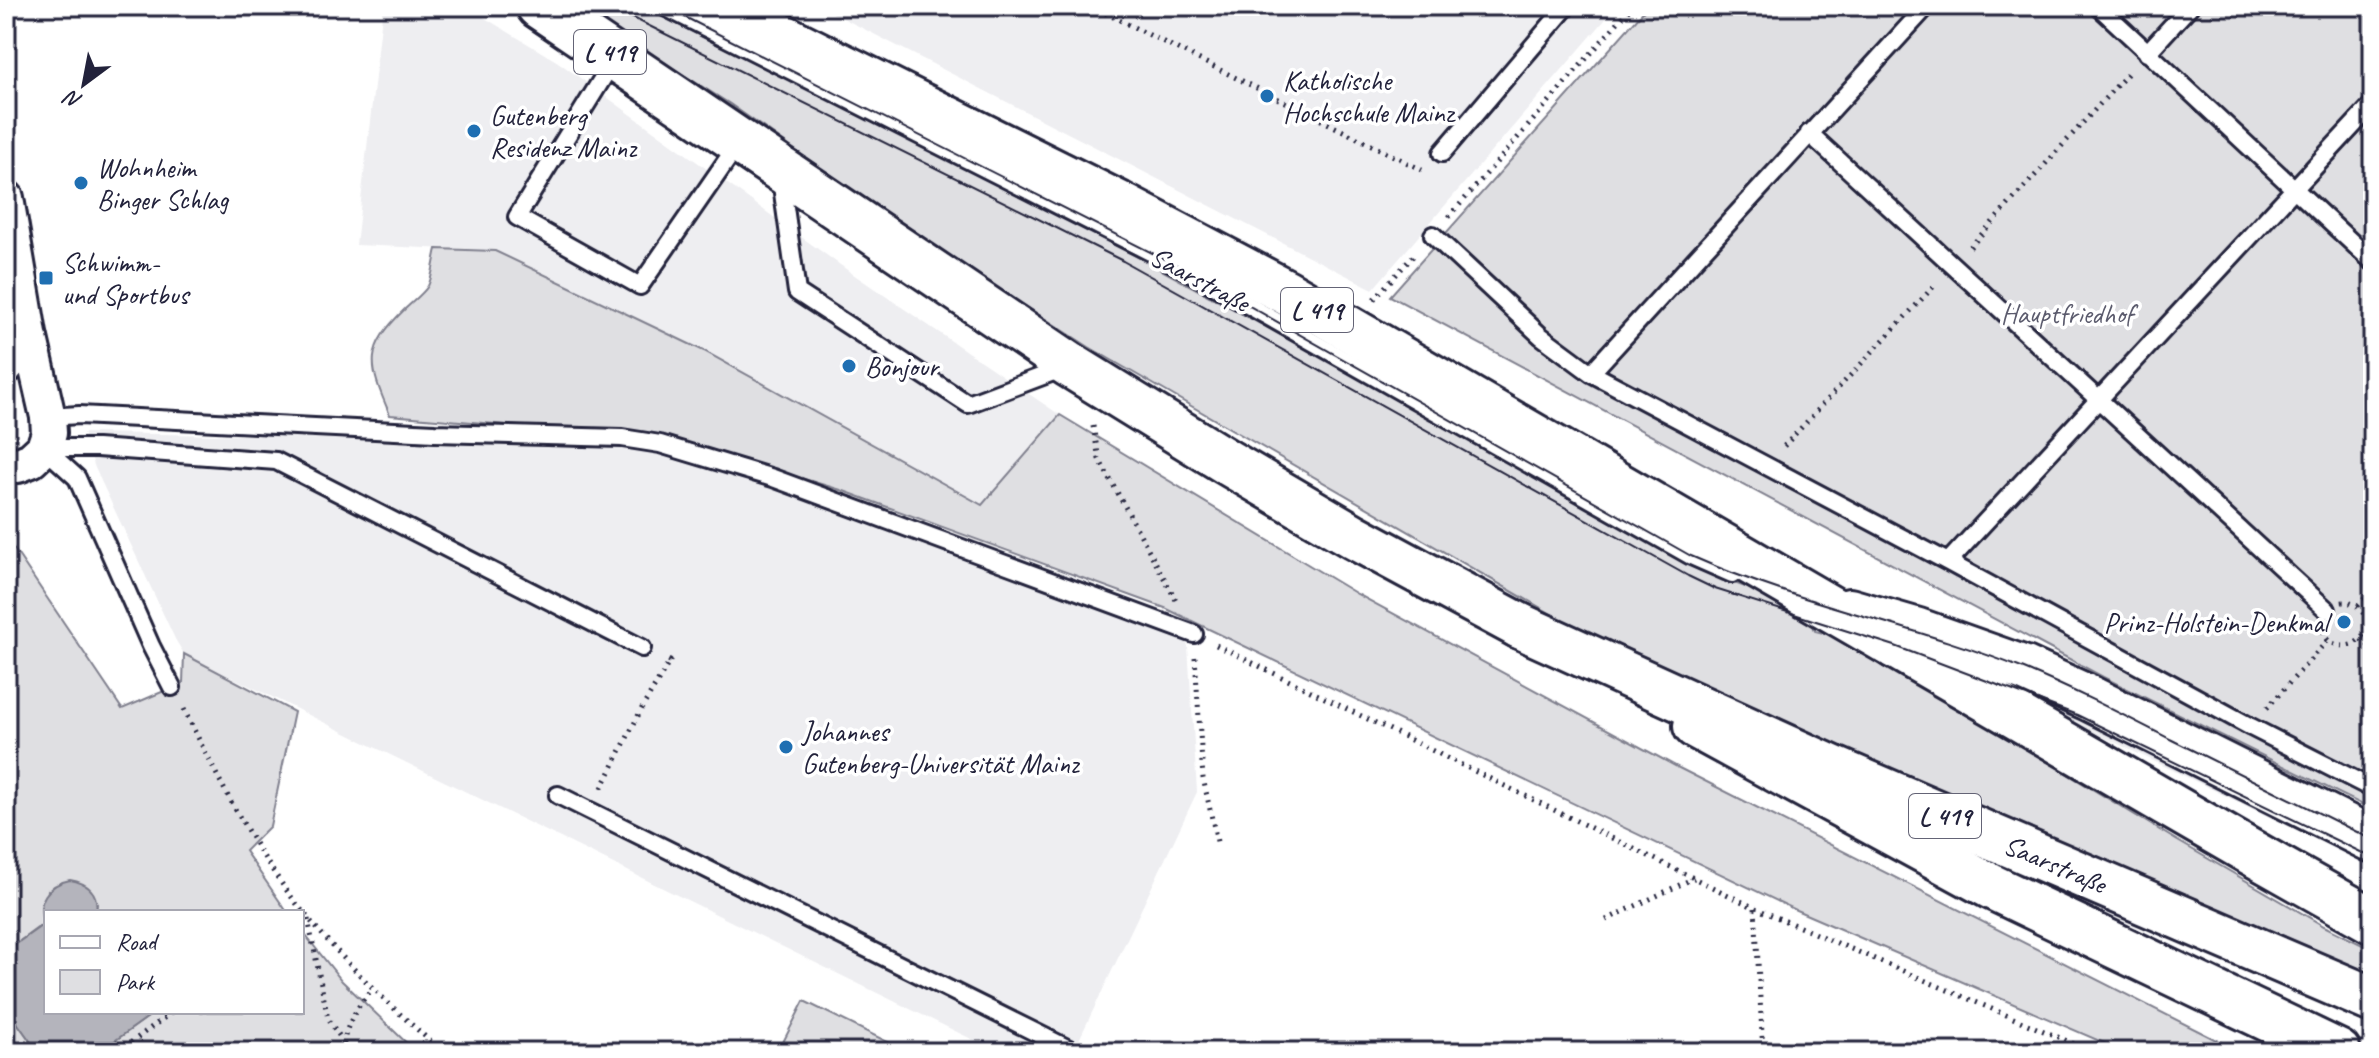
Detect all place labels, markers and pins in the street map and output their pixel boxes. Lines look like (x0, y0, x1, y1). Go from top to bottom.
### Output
place label: Katholische Hochschule Mainz (1283, 63, 1456, 130)
marker: Katholische Hochschule Mainz (1258, 87, 1276, 105)
place label: Gutenberg Residenz Mainz (490, 98, 638, 165)
marker: Gutenberg Residenz Mainz (465, 122, 483, 140)
place label: Wohnheim Binger Schlag (97, 150, 229, 217)
marker: Wohnheim Binger Schlag (72, 174, 90, 192)
place label: Schwimm- und Sportbus (62, 245, 191, 312)
marker: Schwimm- und Sportbus (37, 269, 55, 287)
place label: Bonjour (865, 349, 940, 384)
marker: Bonjour (840, 357, 858, 375)
place label: Prinz-Holstein-Denkmal (2104, 605, 2333, 640)
marker: Prinz-Holstein-Denkmal (2335, 613, 2353, 631)
place label: Johannes Gutenberg-Universität Mainz (800, 714, 1081, 781)
marker: Johannes Gutenberg-Universität Mainz (777, 738, 795, 756)

